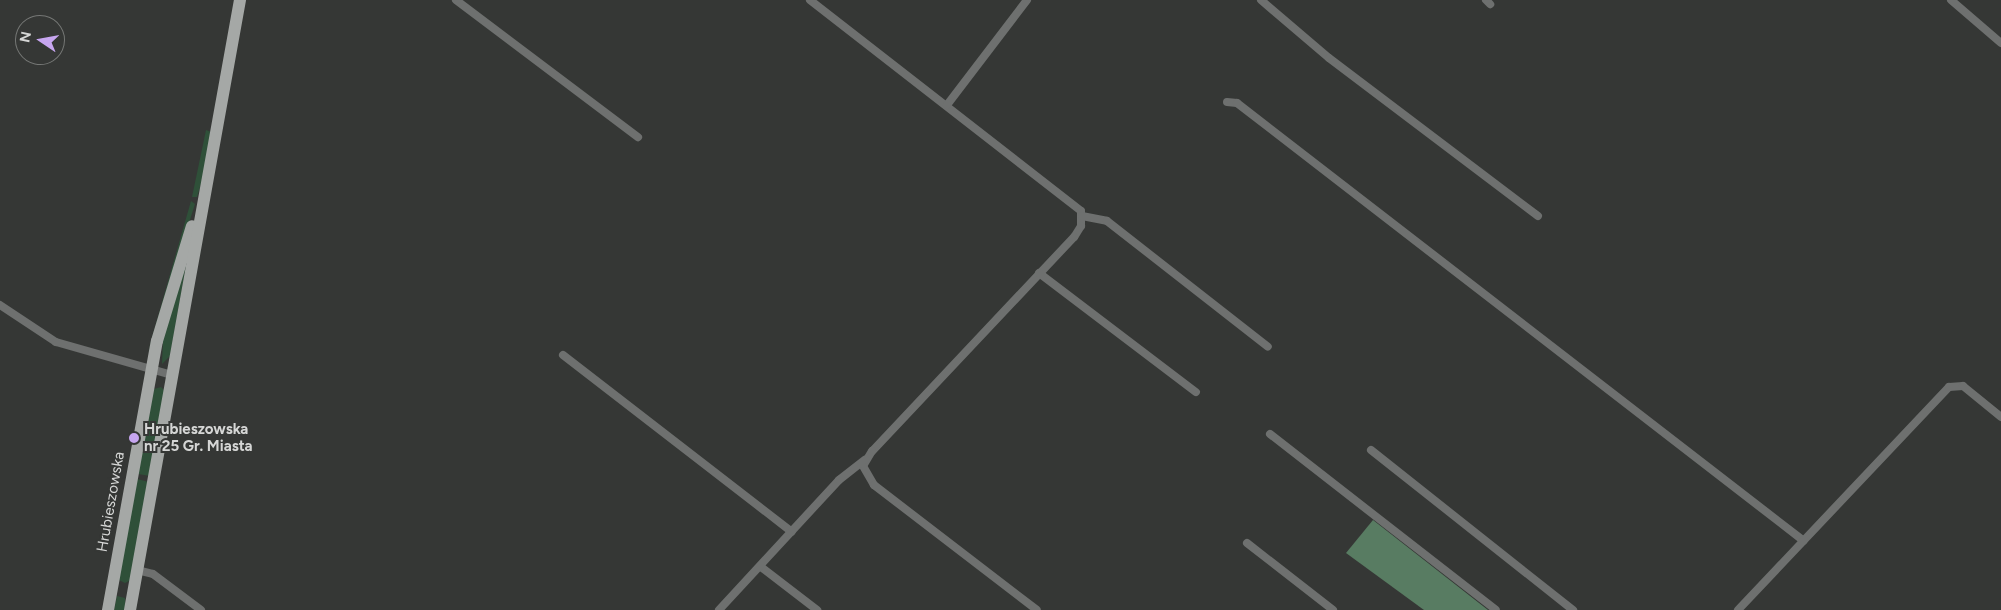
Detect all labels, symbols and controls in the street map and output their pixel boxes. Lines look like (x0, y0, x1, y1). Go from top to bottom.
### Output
north arrow (15, 15, 65, 65)
text: N (16, 30, 35, 44)
place label: Hrubieszowska nr 25 Gr. Miasta (144, 420, 253, 455)
marker: Hrubieszowska nr 25 Gr. Miasta (128, 432, 140, 444)
street label: Hrubieszowska (93, 450, 129, 554)

